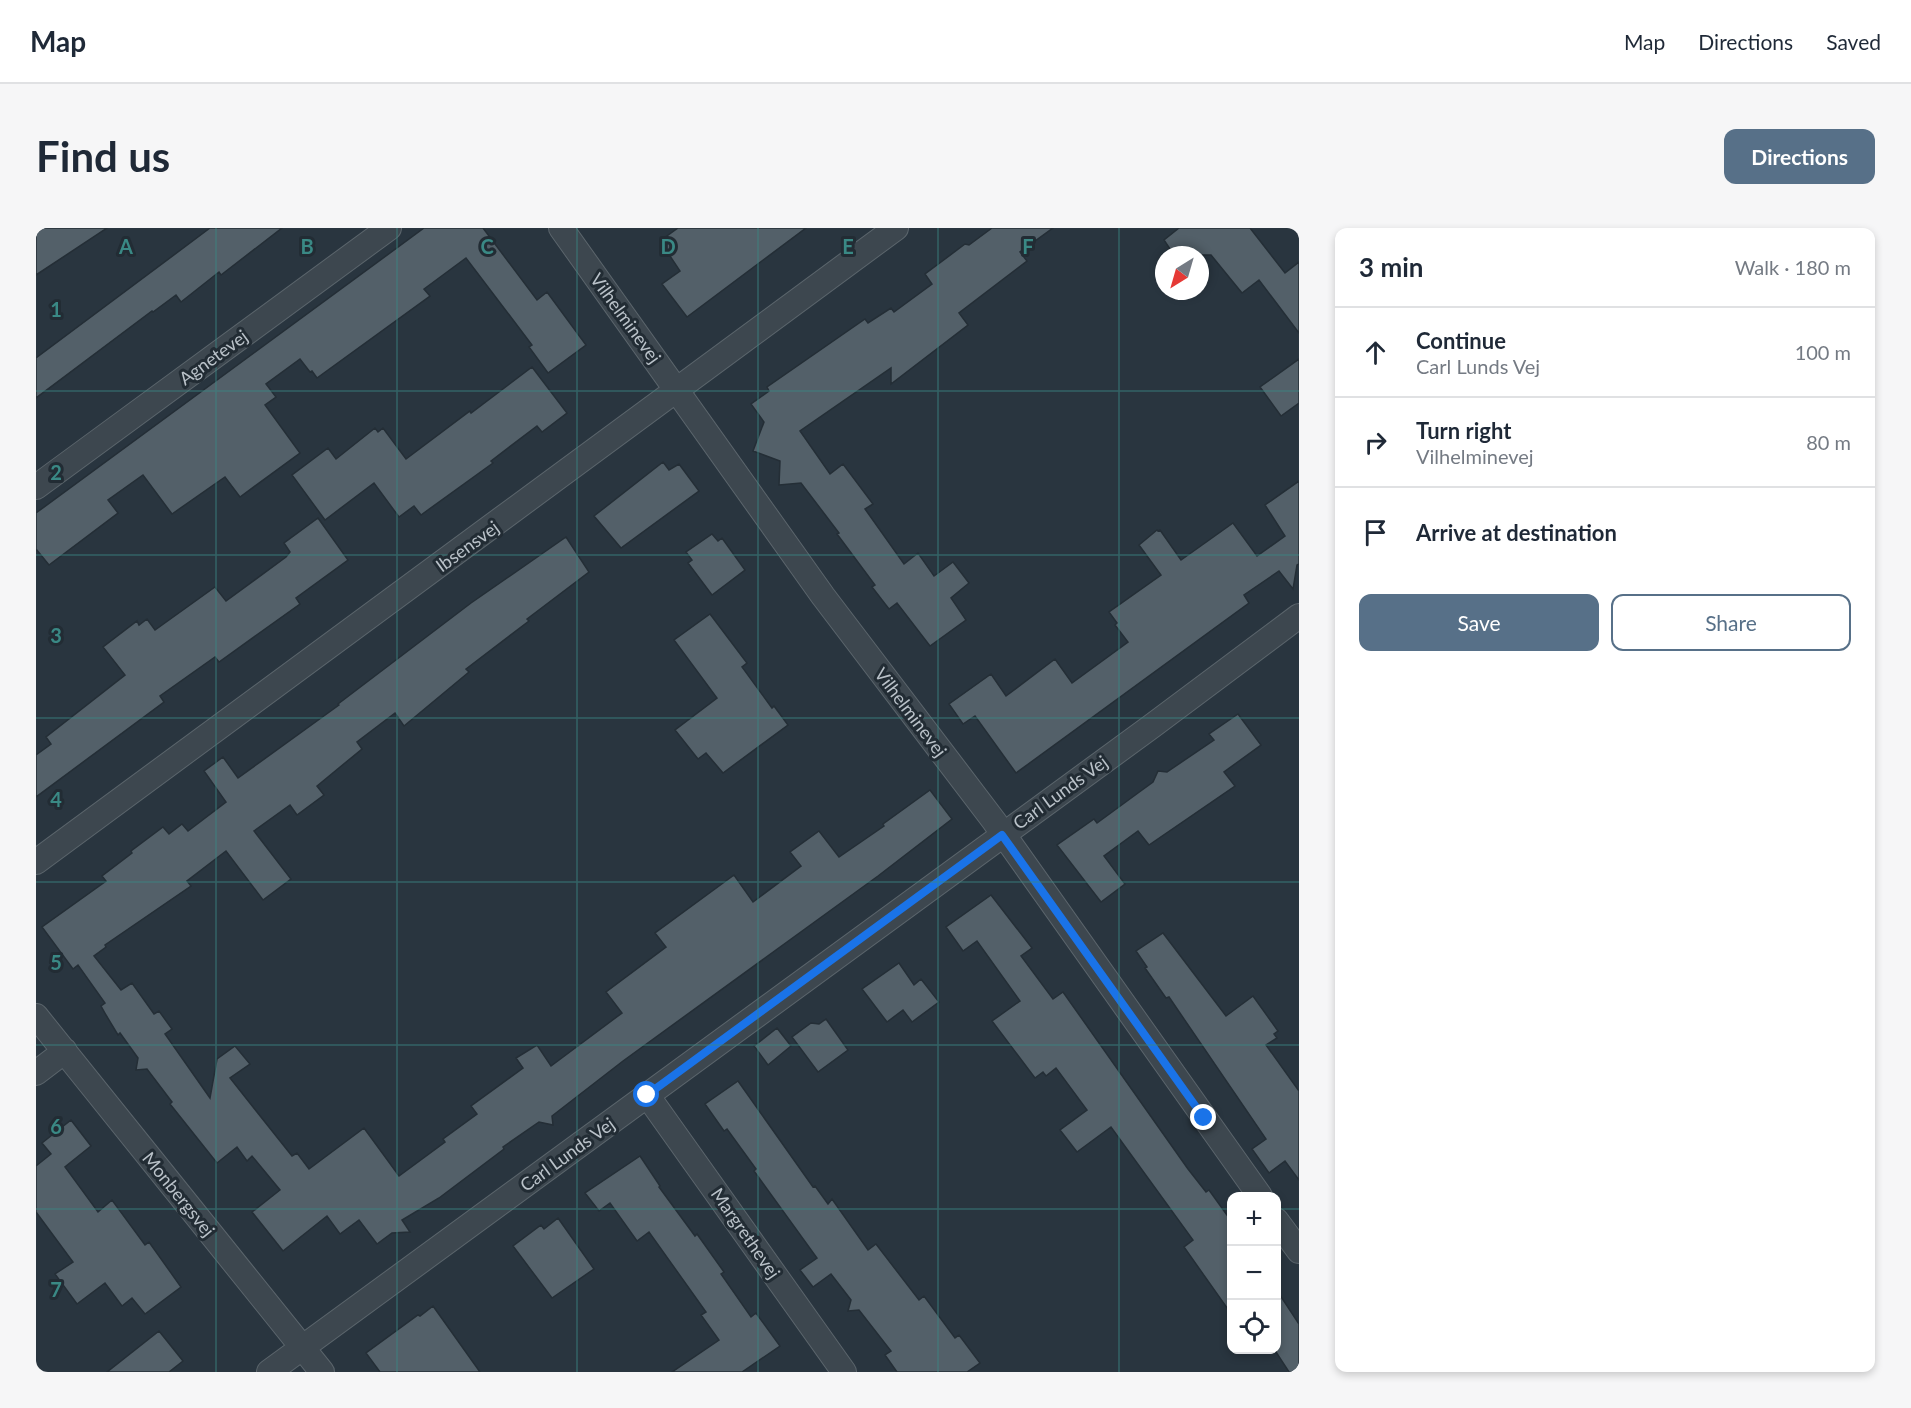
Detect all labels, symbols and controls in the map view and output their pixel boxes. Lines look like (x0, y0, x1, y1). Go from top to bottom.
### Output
text: Map (30, 24, 86, 58)
text: Map (1624, 29, 1665, 54)
text: Directions (1698, 29, 1793, 54)
text: Saved (1826, 29, 1881, 54)
button: Directions (1724, 129, 1875, 184)
text: Find us (36, 131, 170, 181)
text: A (118, 234, 133, 258)
text: B (300, 234, 314, 258)
text: C (480, 234, 494, 258)
text: D (660, 234, 676, 258)
text: E (842, 234, 854, 258)
text: F (1022, 234, 1034, 258)
north arrow (1155, 246, 1209, 300)
text: 3 min (1359, 251, 1423, 283)
text: Walk · 180 m (1735, 255, 1851, 279)
street label: Vilhelminevej (586, 269, 666, 367)
text: 1 (50, 297, 62, 321)
street label: Agnetevej (174, 325, 252, 389)
text: Continue (1416, 327, 1506, 354)
icon: ahead (1359, 336, 1392, 369)
text: 100 m (1795, 340, 1851, 364)
text: Carl Lunds Vej (1416, 354, 1540, 378)
text: Turn right (1416, 417, 1511, 444)
icon: right (1359, 426, 1392, 459)
text: 80 m (1806, 430, 1851, 454)
text: Vilhelminevej (1416, 444, 1534, 468)
text: 2 (50, 460, 62, 484)
street label: Ibsensvej (431, 516, 503, 576)
icon: arrive (1359, 516, 1392, 549)
text: Arrive at destination (1416, 519, 1617, 546)
button: Save (1359, 594, 1599, 651)
button: Share (1611, 594, 1851, 651)
text: 3 (50, 623, 62, 647)
street label: Vilhelminevej (870, 663, 952, 761)
street label: Carl Lunds Vej (1008, 750, 1112, 834)
text: 4 (50, 787, 62, 811)
text: 5 (50, 950, 62, 974)
route start (633, 1081, 659, 1107)
route end (1190, 1104, 1216, 1130)
street label: Carl Lunds Vej (515, 1112, 619, 1196)
text: 6 (50, 1114, 62, 1138)
street label: Monbergsvej (138, 1147, 220, 1241)
street label: Margrethevej (707, 1184, 785, 1282)
map controls (1227, 1192, 1281, 1354)
button: + (1227, 1192, 1281, 1246)
button: − (1227, 1246, 1281, 1300)
text: 7 (50, 1277, 62, 1301)
button: locate (1227, 1300, 1281, 1354)

